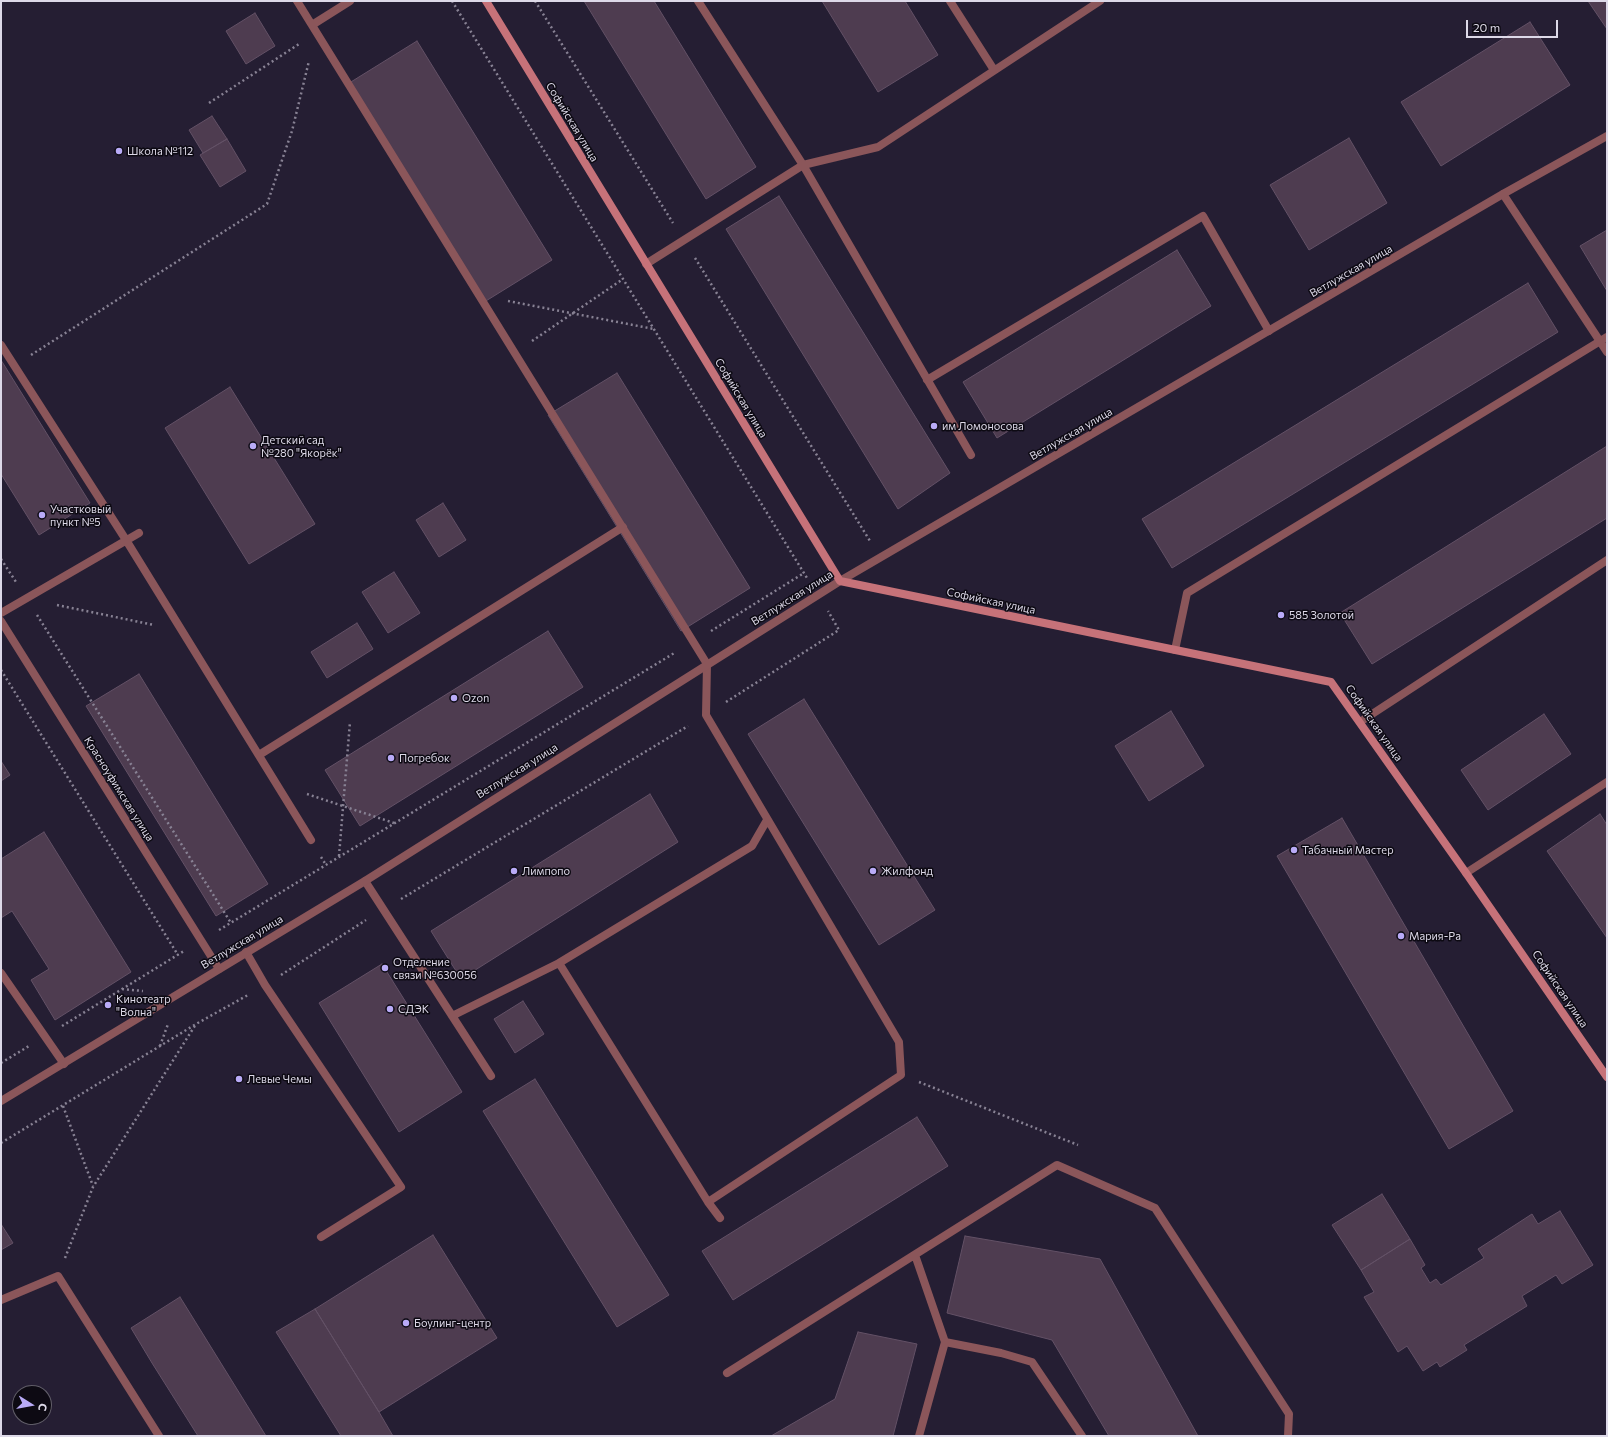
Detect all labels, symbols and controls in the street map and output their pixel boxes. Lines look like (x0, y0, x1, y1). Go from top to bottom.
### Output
scale bar (1468, 12, 1560, 38)
text: 20 m (1473, 20, 1500, 34)
street label: Софийская улица (543, 80, 601, 164)
place label: Школа №112 (127, 144, 193, 158)
marker: Школа №112 (114, 146, 124, 156)
street label: Ветлужская улица (1307, 242, 1395, 300)
street label: Софийская улица (712, 356, 770, 440)
street label: Ветлужская улица (1027, 405, 1115, 463)
place label: им Ломоносова (942, 419, 1024, 433)
marker: им Ломоносова (929, 421, 939, 431)
place label: Детский сад №280 "Якорёк" (261, 433, 342, 459)
marker: Детский сад №280 "Якорёк" (248, 441, 258, 451)
place label: Участковый пункт №5 (50, 502, 111, 528)
marker: Участковый пункт №5 (37, 510, 47, 520)
street label: Ветлужская улица (749, 568, 835, 628)
street label: Софийская улица (945, 585, 1037, 617)
place label: 585 Золотой (1289, 608, 1354, 622)
marker: 585 Золотой (1276, 610, 1286, 620)
street label: Софийская улица (1343, 682, 1405, 764)
place label: Ozon (462, 691, 489, 705)
marker: Ozon (449, 693, 459, 703)
street label: Красноуфимская улица (81, 734, 157, 844)
street label: Ветлужская улица (474, 741, 560, 801)
place label: Погребок (399, 751, 450, 765)
marker: Погребок (386, 753, 396, 763)
place label: Табачный Мастер (1302, 843, 1394, 857)
marker: Табачный Мастер (1289, 845, 1299, 855)
place label: Лимпопо (522, 864, 570, 878)
place label: Жилфонд (881, 864, 933, 878)
marker: Лимпопо (509, 866, 519, 876)
marker: Жилфонд (868, 866, 878, 876)
street label: Ветлужская улица (199, 912, 285, 972)
place label: Мария-Ра (1409, 929, 1461, 943)
marker: Мария-Ра (1396, 931, 1406, 941)
street label: Софийская улица (1529, 948, 1591, 1030)
place label: Отделение связи №630056 (393, 955, 477, 981)
marker: Отделение связи №630056 (380, 963, 390, 973)
place label: Кинотеатр "Волна" (116, 992, 171, 1018)
marker: Кинотеатр "Волна" (103, 1000, 113, 1010)
place label: СДЭК (398, 1002, 429, 1016)
marker: СДЭК (385, 1004, 395, 1014)
place label: Левые Чемы (247, 1072, 312, 1086)
marker: Левые Чемы (234, 1074, 244, 1084)
place label: Боулинг-центр (414, 1316, 491, 1330)
marker: Боулинг-центр (401, 1318, 411, 1328)
north arrow (12, 1385, 52, 1425)
text: С (36, 1402, 50, 1412)

